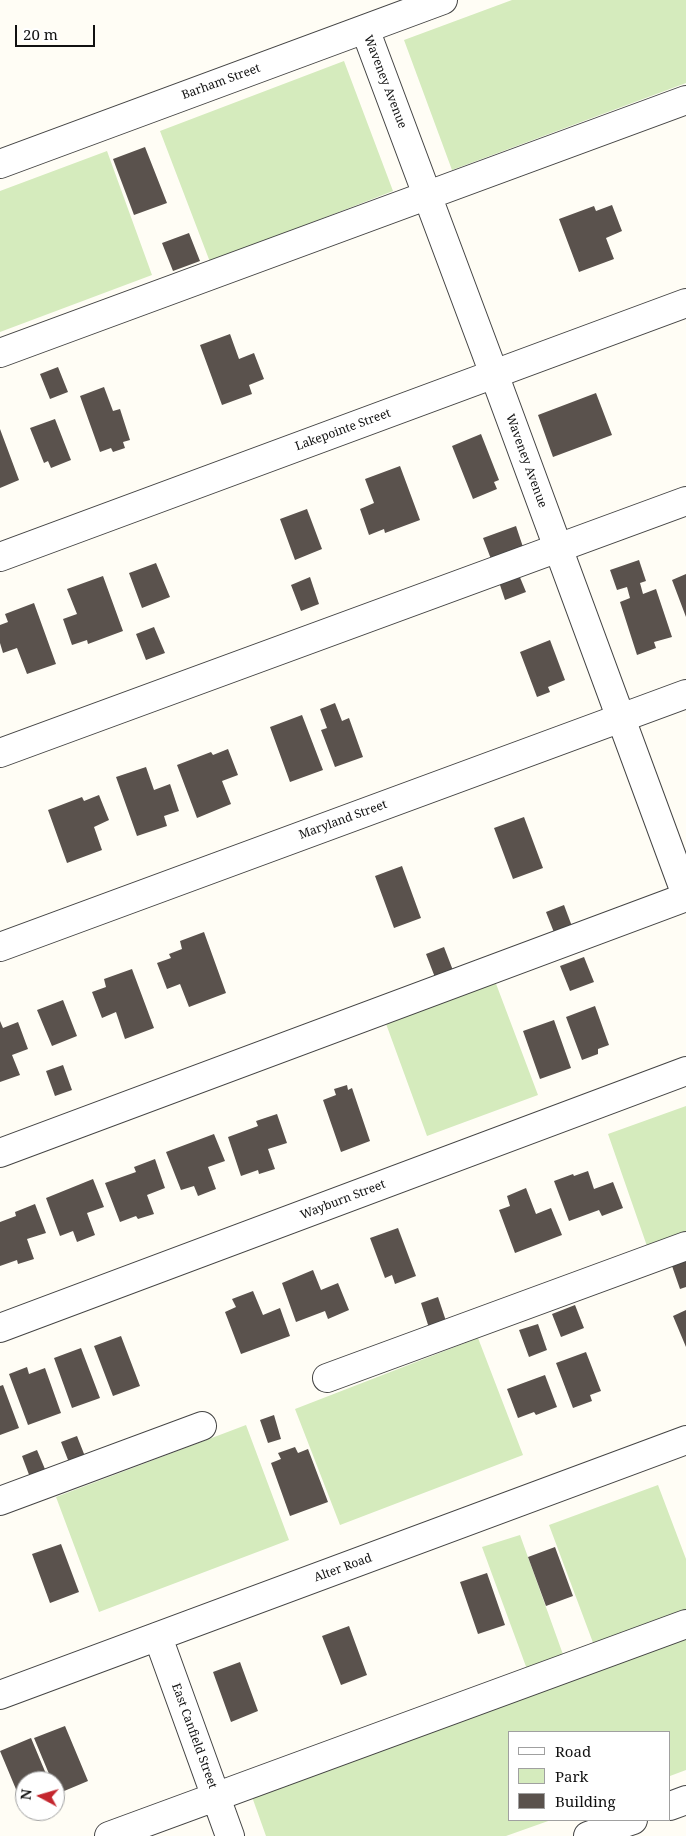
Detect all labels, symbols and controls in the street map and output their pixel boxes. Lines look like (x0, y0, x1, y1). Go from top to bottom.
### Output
scale bar (18, 15, 98, 47)
text: 20 m (23, 24, 58, 44)
street label: Waveney Avenue (361, 33, 409, 131)
street label: Barham Street (180, 61, 262, 103)
street label: Lakepointe Street (293, 406, 393, 454)
street label: Waveney Avenue (502, 412, 550, 510)
street label: Maryland Street (297, 797, 389, 843)
street label: Wayburn Street (298, 1177, 388, 1223)
street label: Alter Road (312, 1551, 374, 1585)
street label: East Canfield Street (168, 1681, 220, 1791)
legend (508, 1731, 671, 1821)
text: Road (555, 1741, 591, 1761)
text: Park (555, 1766, 588, 1786)
north arrow (15, 1771, 65, 1821)
text: N (16, 1788, 36, 1801)
text: Building (555, 1791, 616, 1811)

